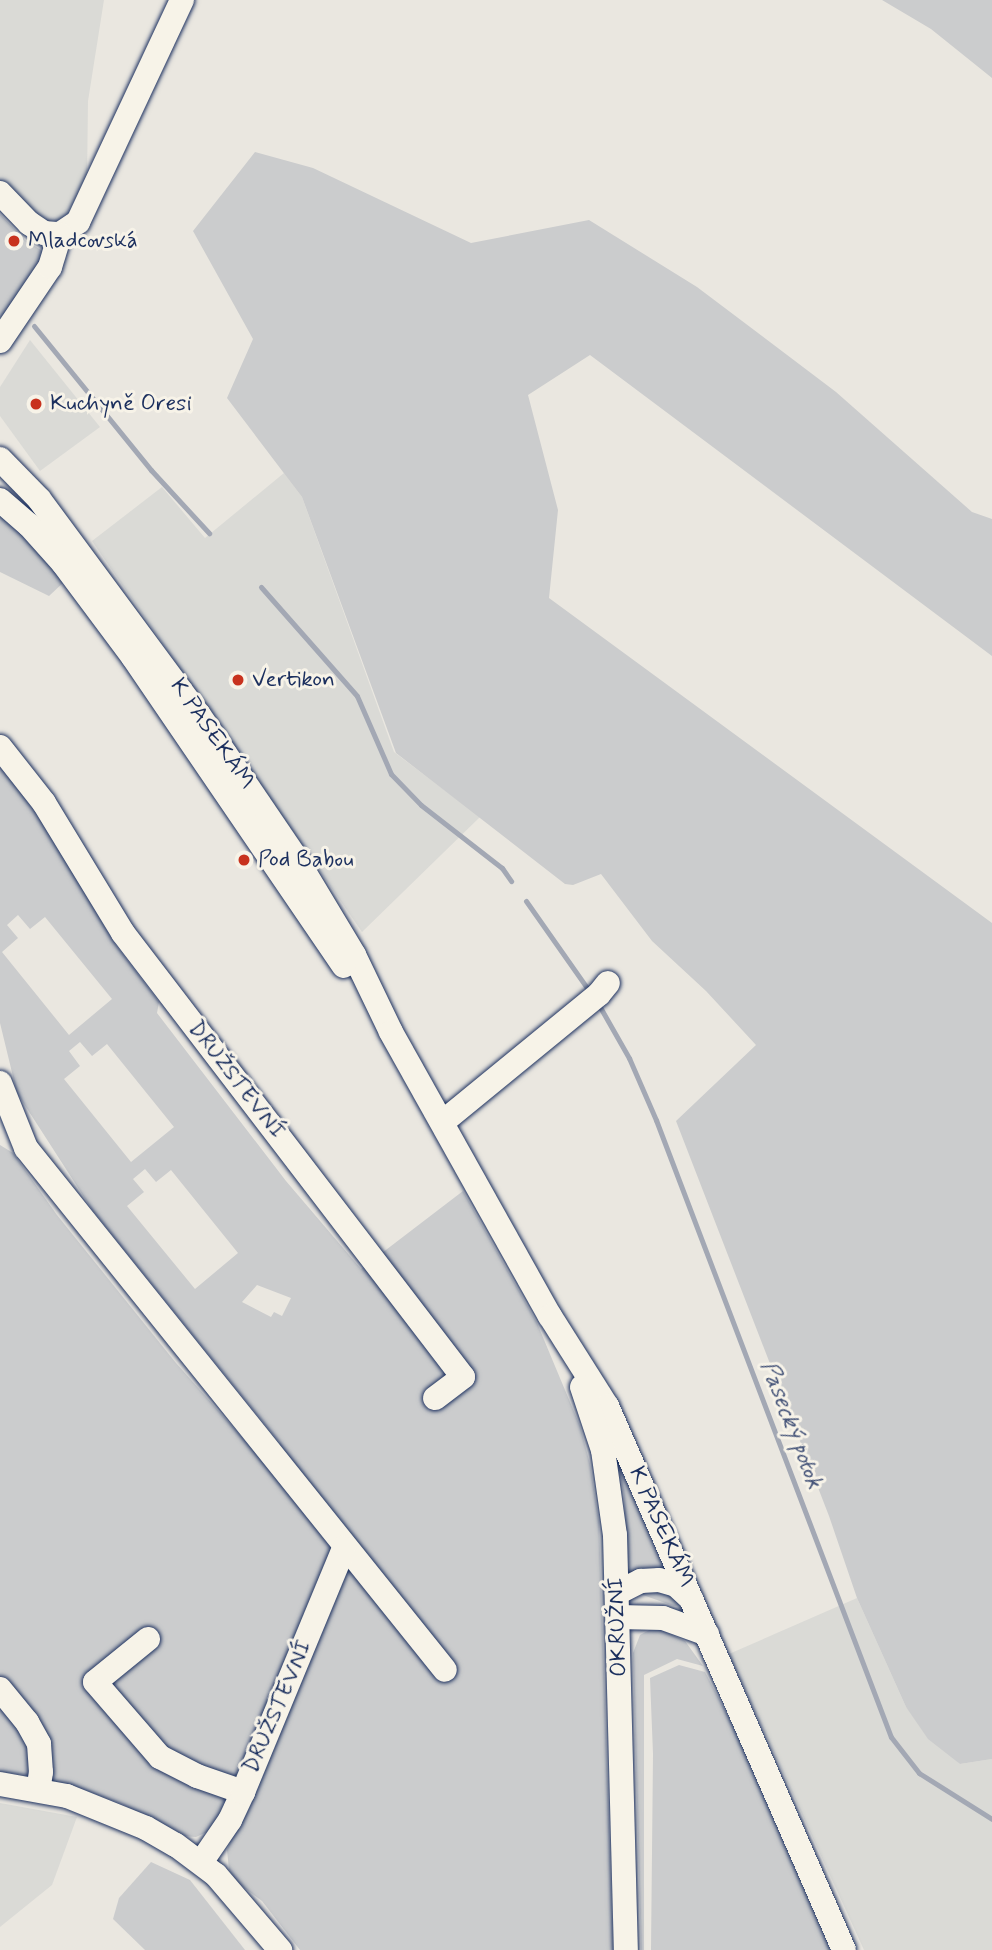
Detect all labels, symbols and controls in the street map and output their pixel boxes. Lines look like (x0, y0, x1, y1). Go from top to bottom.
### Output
place label: Mladcovská (28, 227, 138, 255)
marker: Mladcovská (6, 233, 22, 249)
place label: Kuchyně Oresi (50, 390, 192, 418)
marker: Kuchyně Oresi (28, 396, 44, 412)
place label: Vertikon (252, 666, 335, 694)
marker: Vertikon (230, 672, 246, 688)
street label: K PASEKÁM (165, 675, 259, 793)
place label: Pod Babou (258, 846, 359, 874)
marker: Pod Babou (236, 852, 252, 868)
street label: DRUŽSTEVNÍ (181, 1016, 291, 1144)
water label: Pasecký potok (753, 1357, 829, 1493)
street label: K PASEKÁM (623, 1464, 699, 1590)
street label: OKRUŽNÍ (602, 1577, 634, 1677)
street label: DRUŽSTEVNÍ (238, 1636, 318, 1778)

